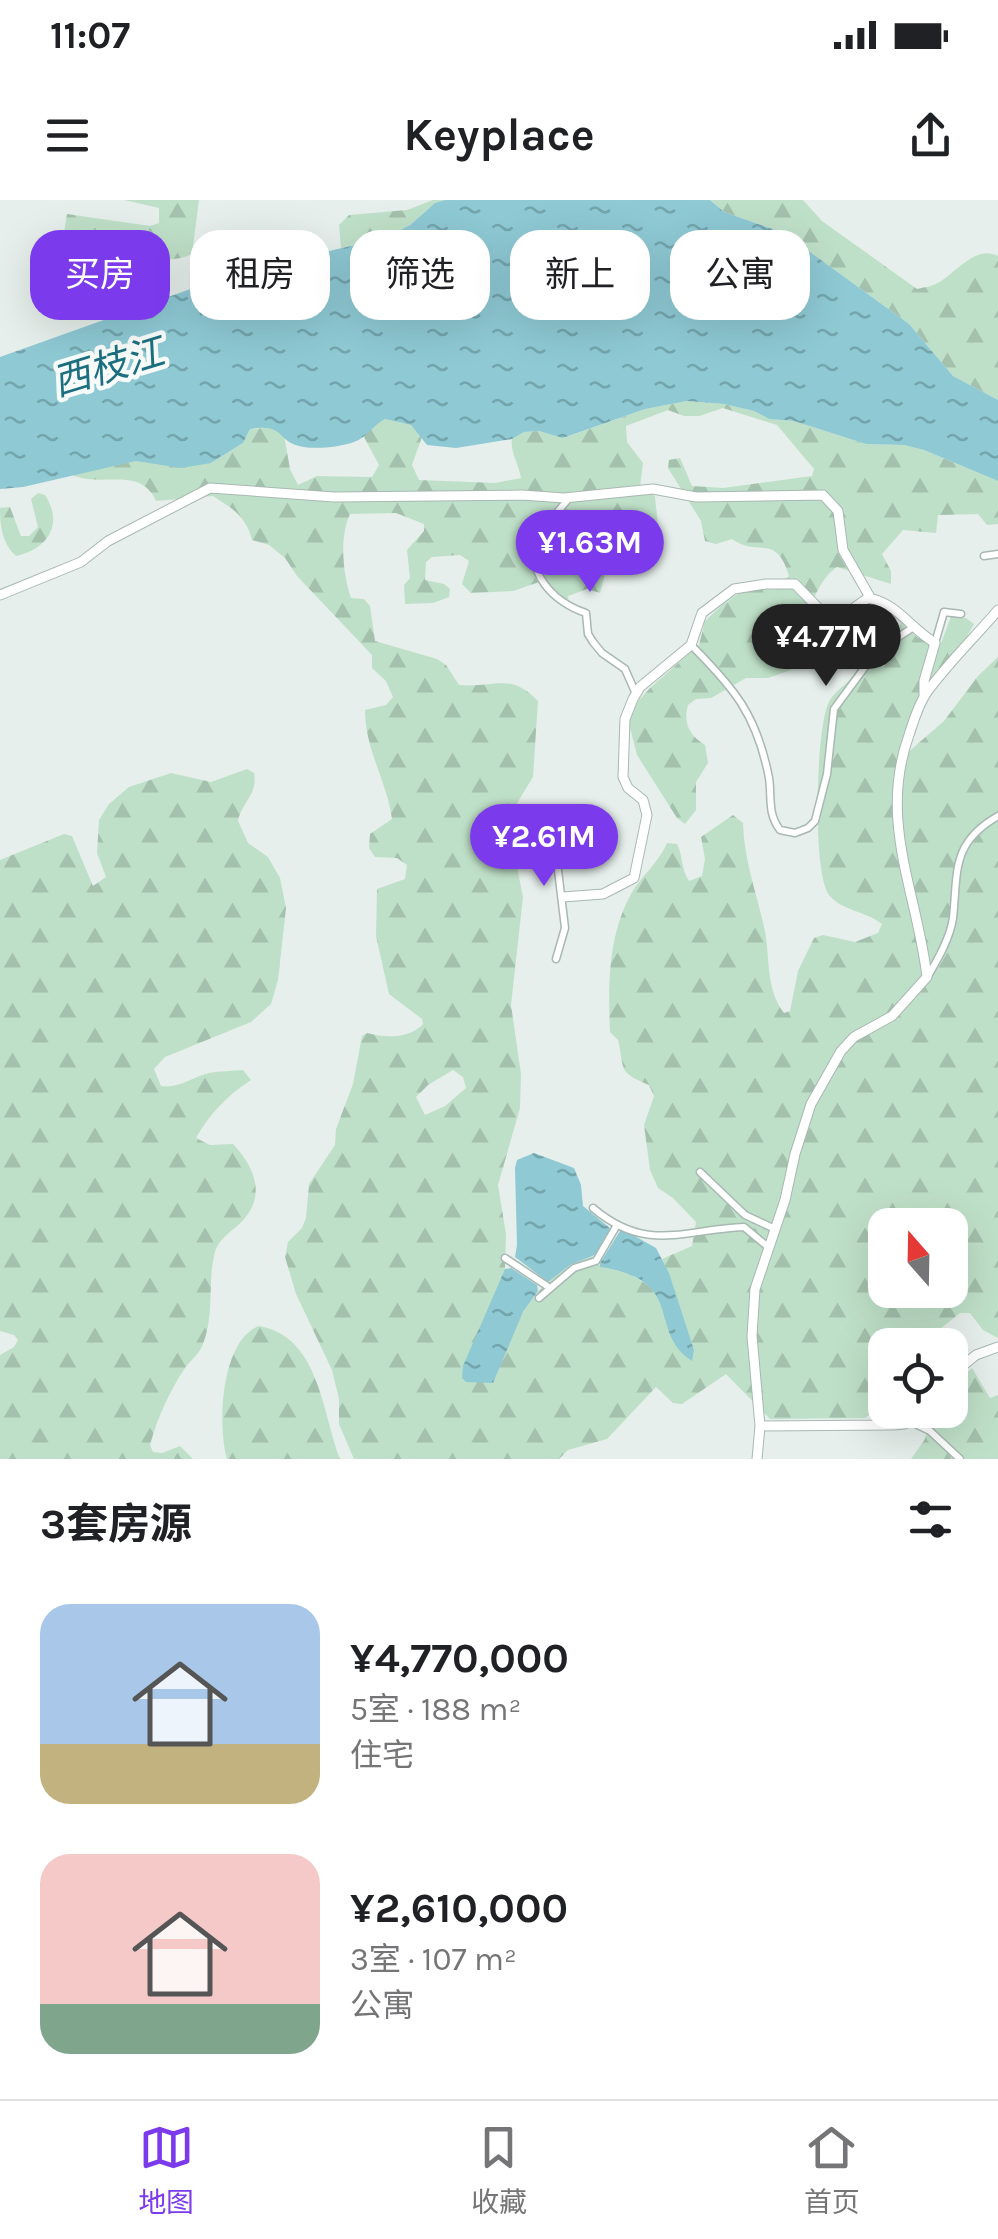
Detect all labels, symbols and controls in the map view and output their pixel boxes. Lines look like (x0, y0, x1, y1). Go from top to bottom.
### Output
text: 11:07 (50, 13, 130, 58)
icon: menu (40, 108, 95, 163)
icon: share (903, 108, 958, 163)
text: Keyplace (403, 109, 595, 161)
chip: 买房 (30, 230, 170, 320)
chip: 租房 (190, 230, 330, 320)
chip: 筛选 (350, 230, 490, 320)
chip: 新上 (510, 230, 650, 320)
chip: 公寓 (670, 230, 810, 320)
water label: 西枝江 (47, 328, 173, 406)
pin: ¥1.63M (509, 510, 671, 595)
text: ¥1.63M (538, 524, 642, 561)
pin: ¥4.77M (745, 604, 907, 689)
text: ¥4.77M (774, 618, 878, 655)
pin: ¥2.61M (463, 804, 625, 889)
text: ¥2.61M (492, 818, 596, 855)
north arrow (868, 1208, 968, 1308)
map controls (868, 1208, 968, 1428)
button: locate (868, 1328, 968, 1428)
icon: filters (903, 1492, 958, 1547)
text: 3套房源 (40, 1499, 192, 1549)
text: ¥4,770,000 (350, 1633, 569, 1683)
icon: home (120, 1644, 240, 1764)
text: 5室 · 188 m² (350, 1691, 521, 1728)
text: 住宅 (350, 1737, 414, 1774)
text: ¥2,610,000 (350, 1883, 568, 1933)
icon: home (120, 1894, 240, 2014)
text: 3室 · 107 m² (350, 1941, 517, 1978)
text: 公寓 (350, 1987, 414, 2024)
tab: 地图 (138, 2120, 194, 2220)
tab: 收藏 (471, 2120, 527, 2220)
tab: 首页 (804, 2120, 860, 2220)

